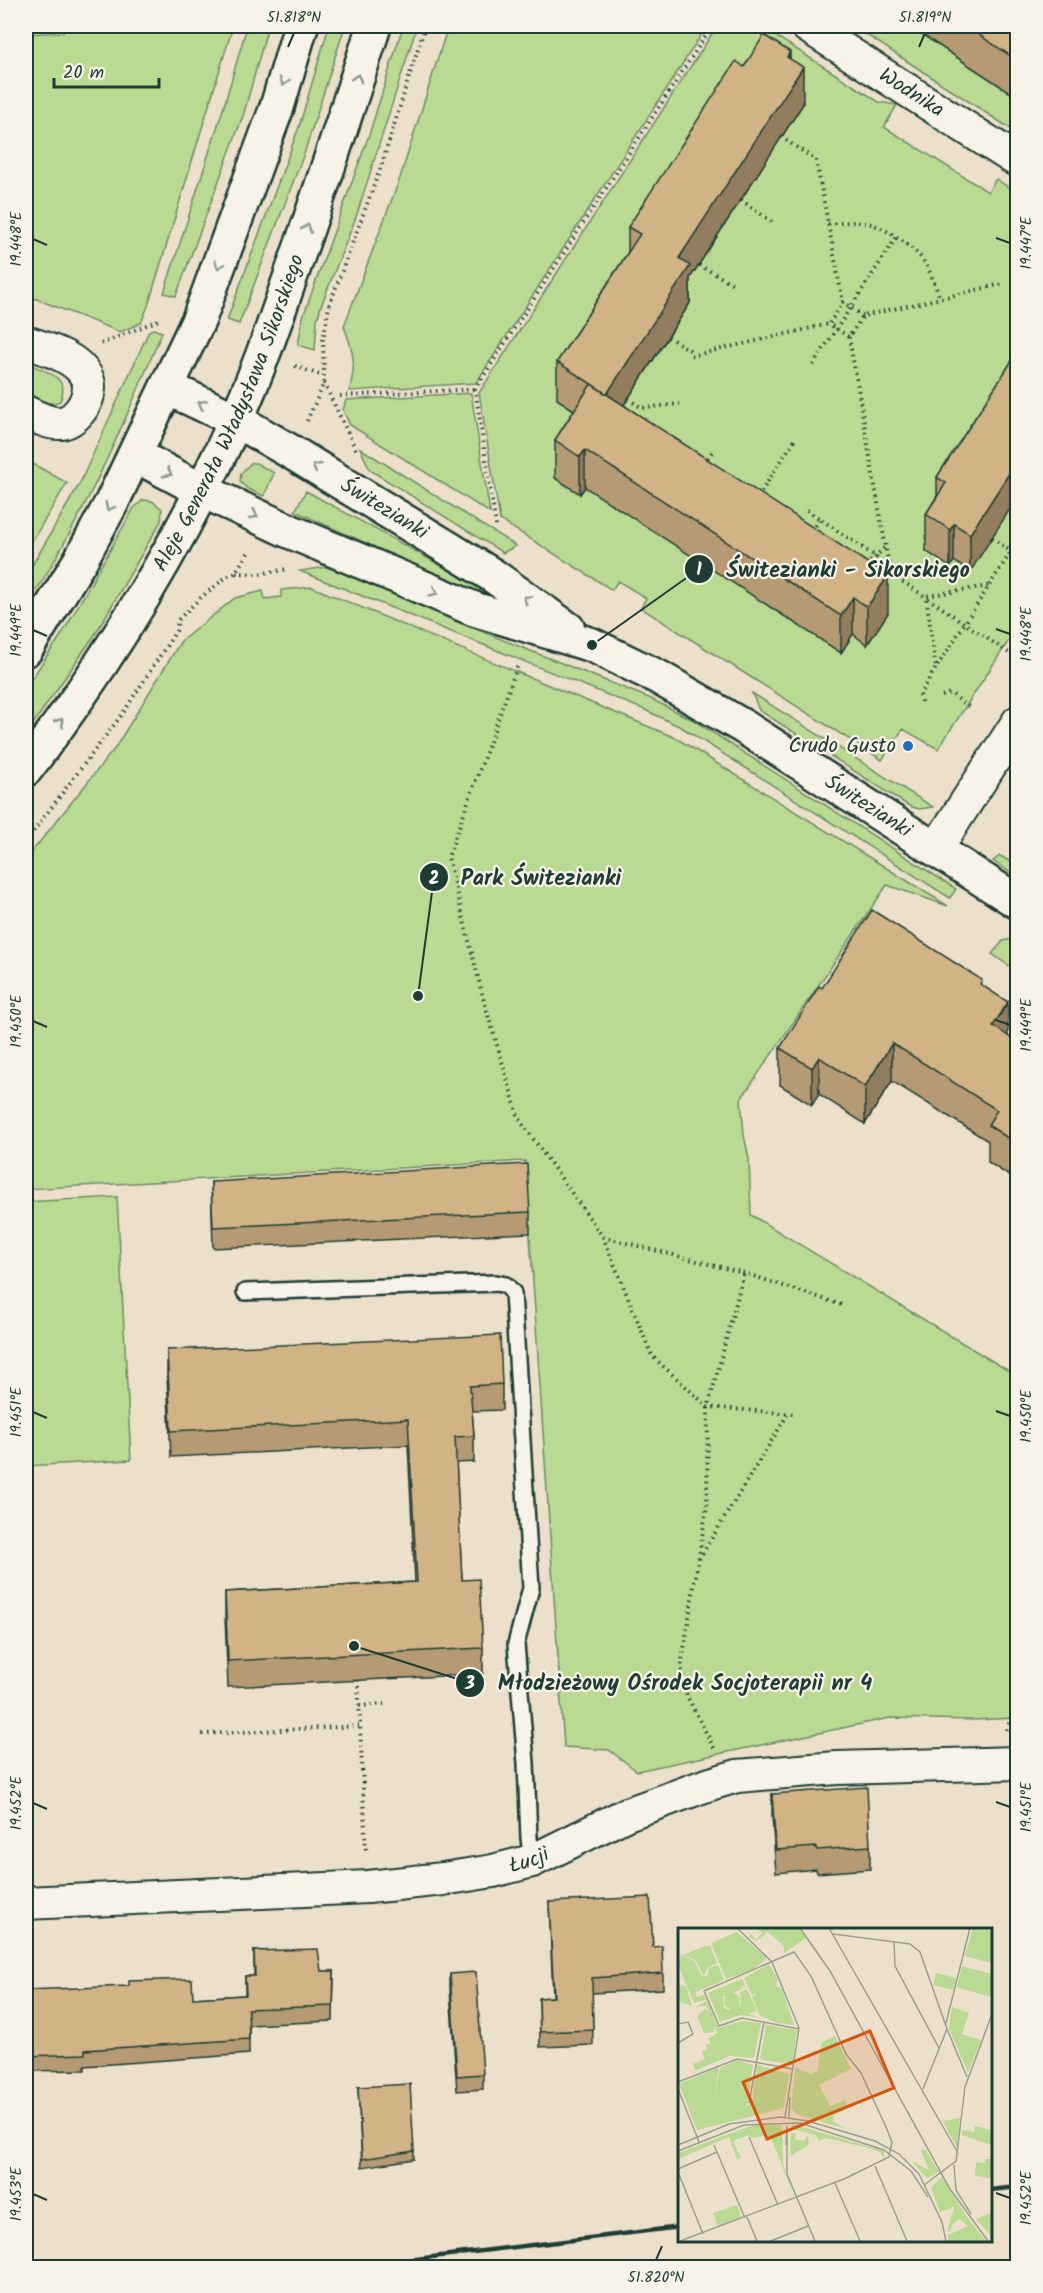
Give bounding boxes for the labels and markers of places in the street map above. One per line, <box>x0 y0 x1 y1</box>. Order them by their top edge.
callout: Świtezianki - Sikorskiego <box>684 549 982 589</box>
place label: Crudo Gusto <box>788 730 896 763</box>
marker: Crudo Gusto <box>901 739 915 753</box>
callout: Park Świtezianki <box>419 857 634 897</box>
callout: Młodzieżowy Ośrodek Socjoterapii nr 4 <box>455 1663 884 1703</box>

